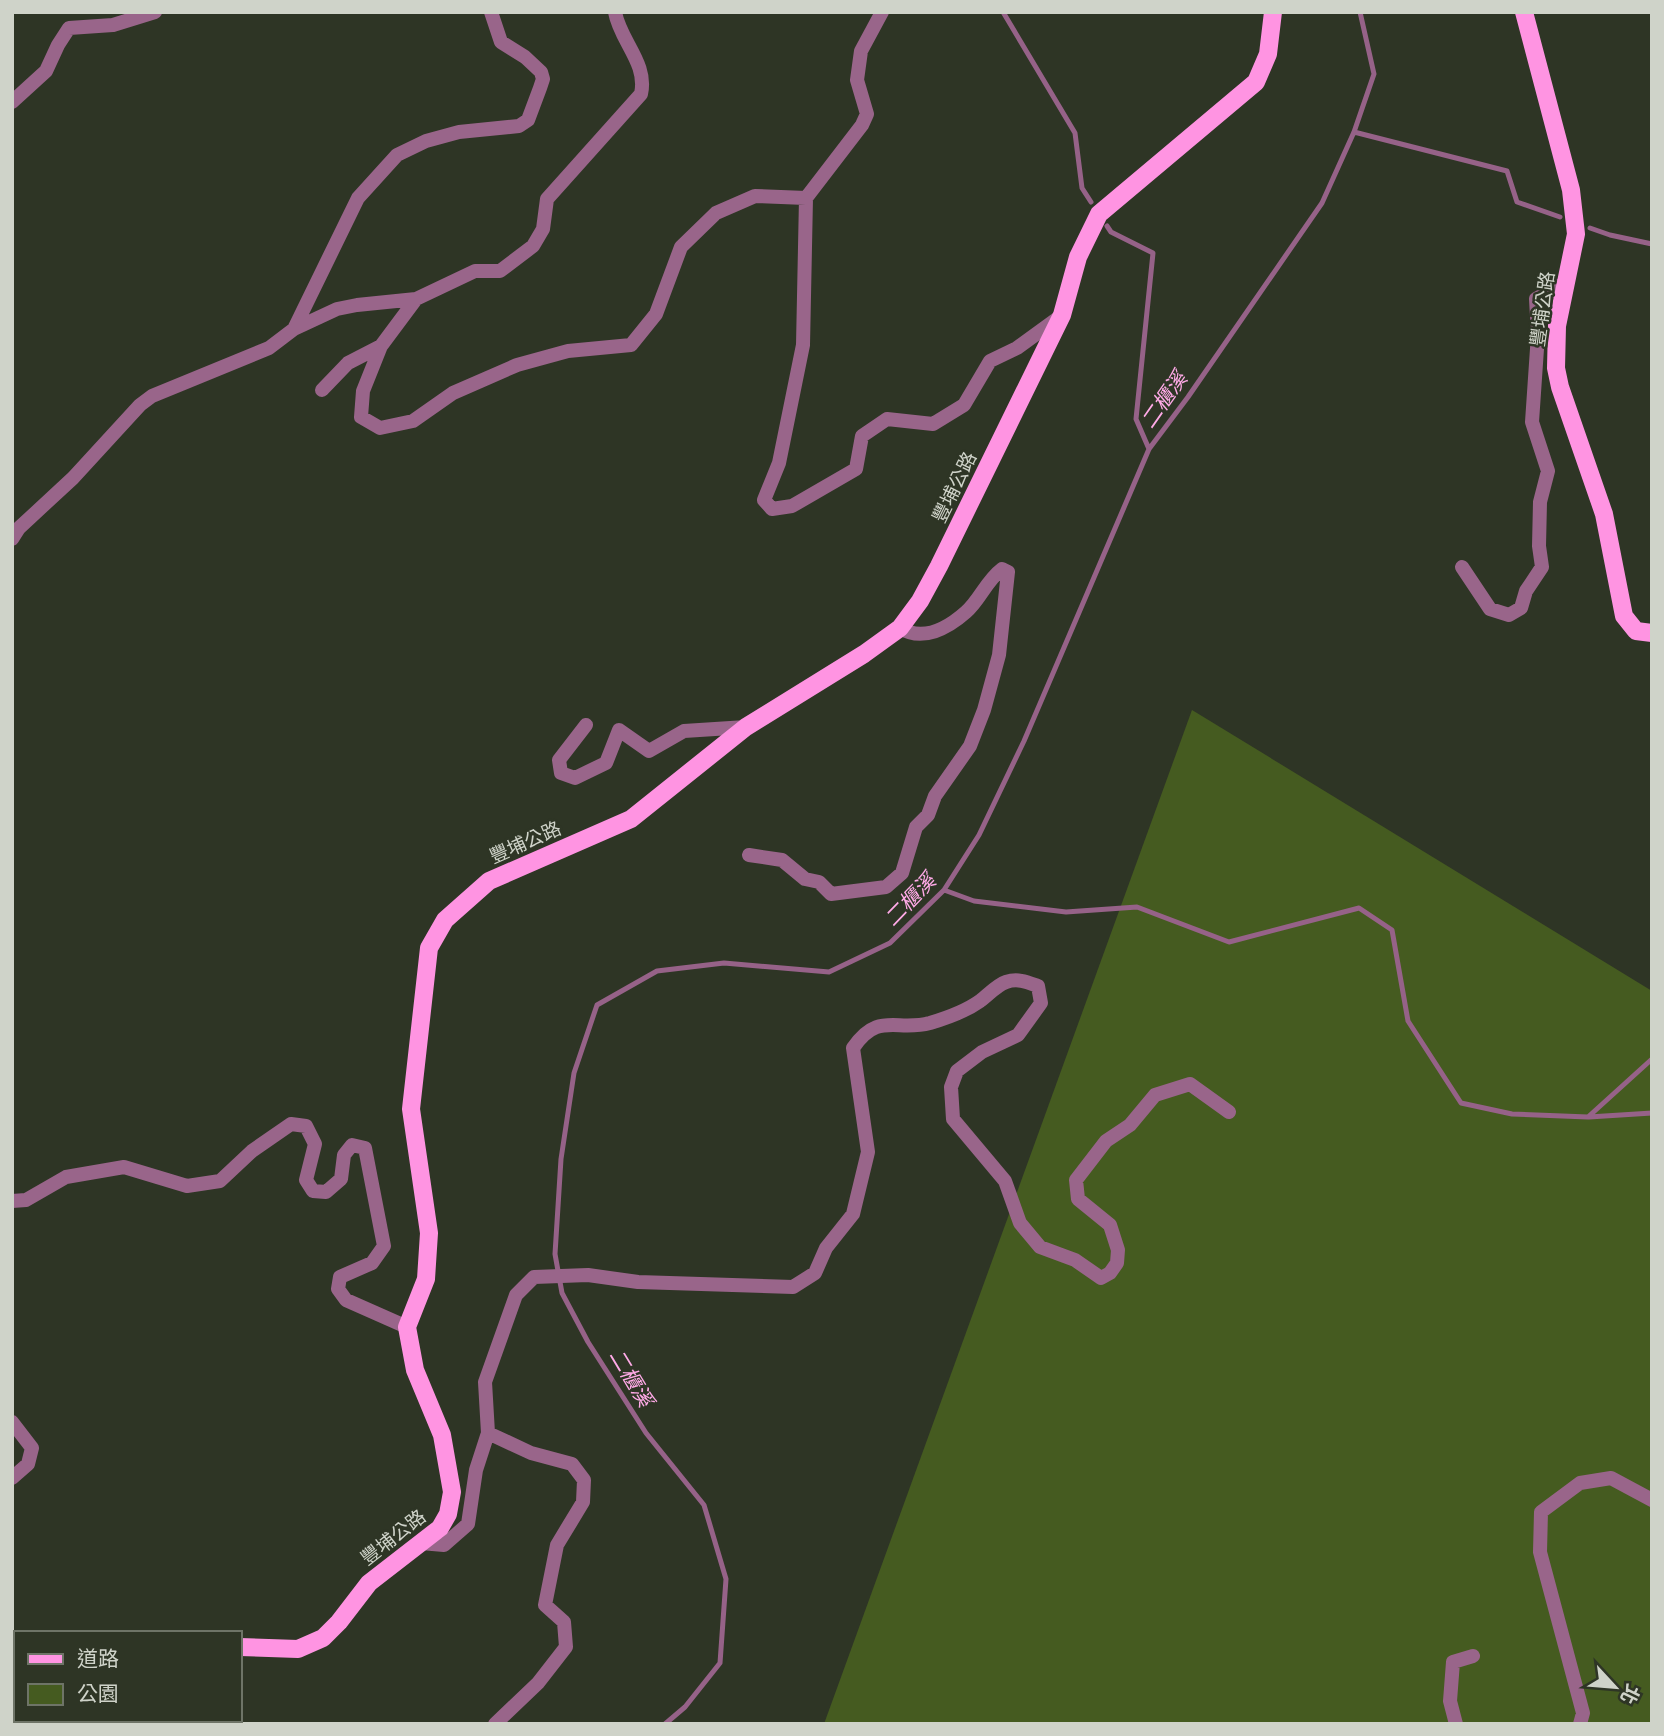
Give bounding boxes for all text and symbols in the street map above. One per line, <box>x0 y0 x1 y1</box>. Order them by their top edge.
street label: 豐埔公路 <box>1525 270 1559 348</box>
water label: 二櫃溪 <box>1134 364 1194 433</box>
street label: 豐埔公路 <box>927 448 981 526</box>
street label: 豐埔公路 <box>485 816 565 868</box>
water label: 二櫃溪 <box>878 865 943 932</box>
water label: 二櫃溪 <box>604 1344 661 1414</box>
street label: 豐埔公路 <box>356 1504 430 1570</box>
legend <box>14 1631 242 1722</box>
text: 道路 <box>77 1645 119 1672</box>
north arrow <box>1580 1652 1650 1722</box>
text: 公園 <box>77 1680 119 1707</box>
text: 北 <box>1615 1681 1645 1708</box>

